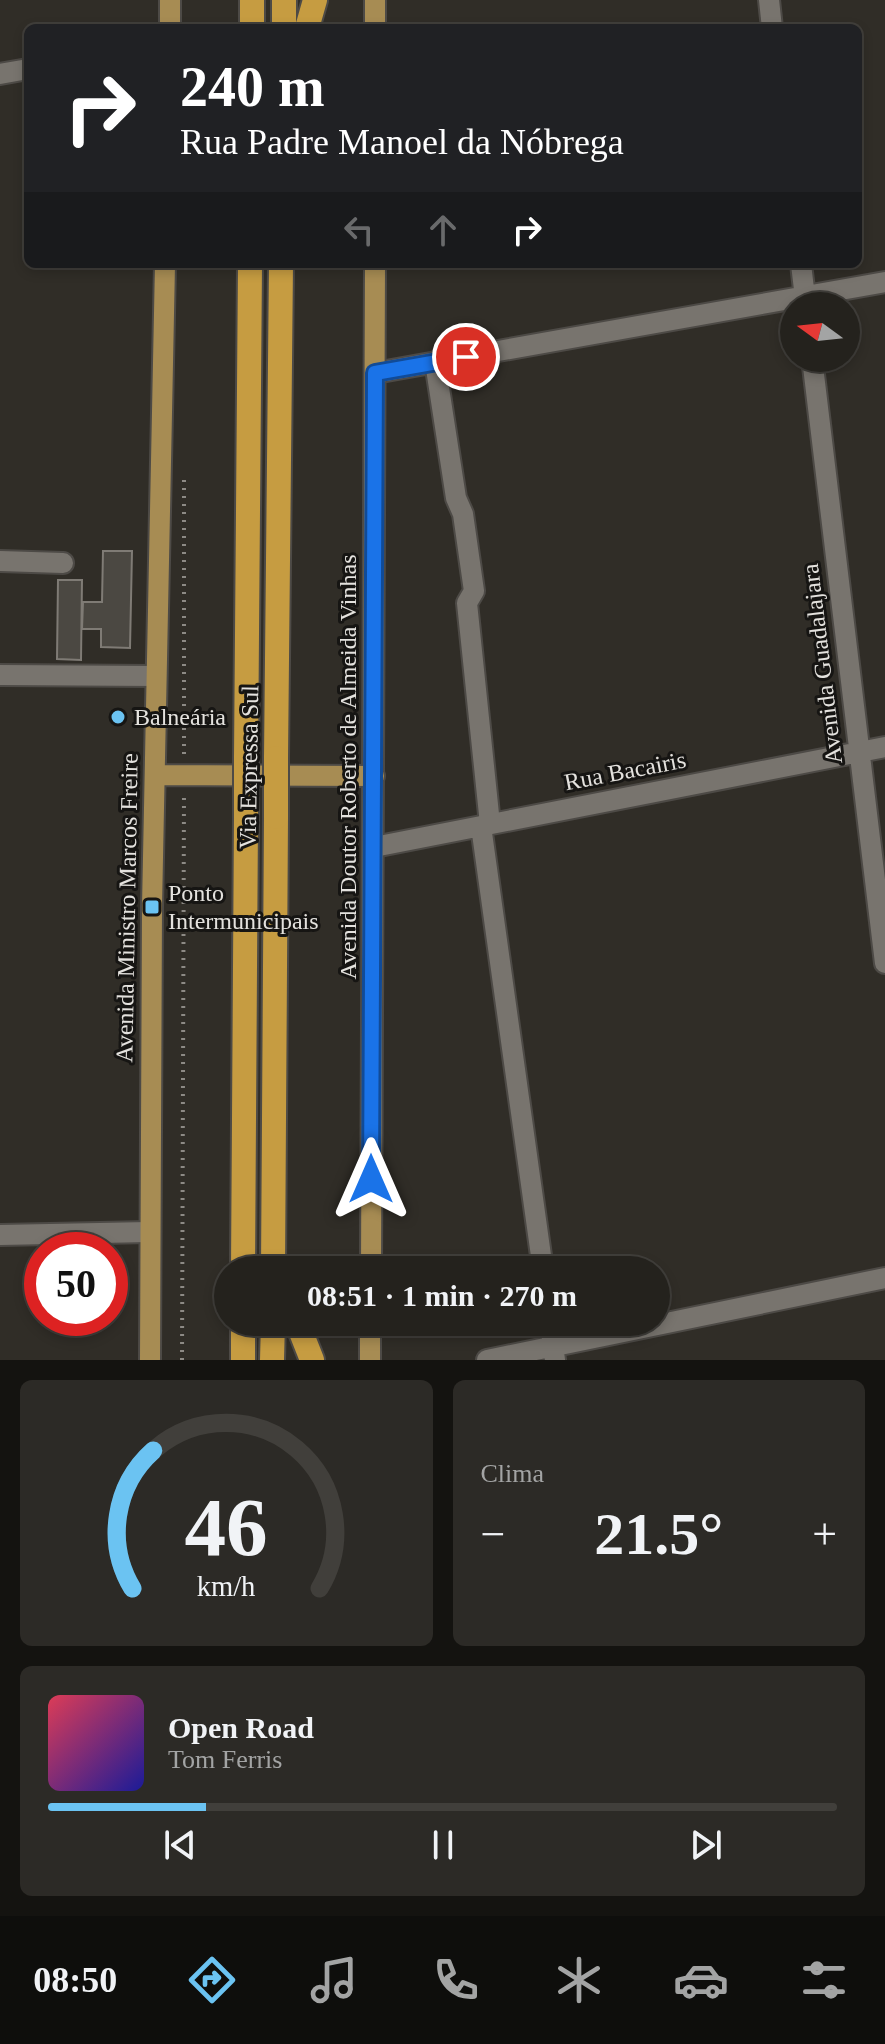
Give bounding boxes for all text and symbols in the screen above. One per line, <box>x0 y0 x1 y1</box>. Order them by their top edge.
icon: right <box>48 56 152 160</box>
text: 240 m <box>180 56 325 118</box>
text: Rua Padre Manoel da Nóbrega <box>180 122 624 162</box>
icon: left <box>337 208 381 252</box>
icon: ahead <box>421 208 465 252</box>
icon: right <box>505 208 549 252</box>
north arrow <box>780 292 860 372</box>
map controls <box>780 292 860 372</box>
pin <box>432 323 500 391</box>
icon: arrive <box>444 335 488 379</box>
street label: Avenida Doutor Roberto de Almeida Vinhas <box>335 555 361 979</box>
street label: Avenida Guadalajara <box>797 562 847 766</box>
street label: Via Expressa Sul <box>235 685 263 849</box>
place label: Balneária <box>134 704 226 730</box>
marker: Balneária <box>109 708 127 726</box>
street label: Rua Bacairis <box>562 746 688 796</box>
street label: Avenida Ministro Marcos Freire <box>111 753 143 1063</box>
place label: Ponto Intermunicipais <box>168 880 319 934</box>
marker: Ponto Intermunicipais <box>143 898 161 916</box>
position arrow <box>329 1137 413 1221</box>
speed limit sign: 50 <box>24 1232 128 1336</box>
text: 08:51 · 1 min · 270 m <box>307 1279 577 1312</box>
text: Clima <box>481 1459 544 1488</box>
text: 46 <box>185 1481 268 1573</box>
text: 21.5° <box>594 1501 723 1567</box>
text: − <box>481 1510 505 1559</box>
text: + <box>812 1510 837 1559</box>
text: km/h <box>197 1571 256 1602</box>
text: Open Road <box>168 1711 314 1744</box>
text: Tom Ferris <box>168 1745 282 1774</box>
icon: previous <box>158 1823 202 1867</box>
icon: pause <box>421 1823 465 1867</box>
icon: next <box>684 1823 728 1867</box>
icon: directions <box>184 1952 240 2008</box>
icon: music <box>306 1952 362 2008</box>
icon: phone <box>428 1952 484 2008</box>
icon: climate <box>551 1952 607 2008</box>
icon: car <box>673 1952 729 2008</box>
icon: filters <box>796 1952 852 2008</box>
text: 08:50 <box>33 1960 117 2000</box>

